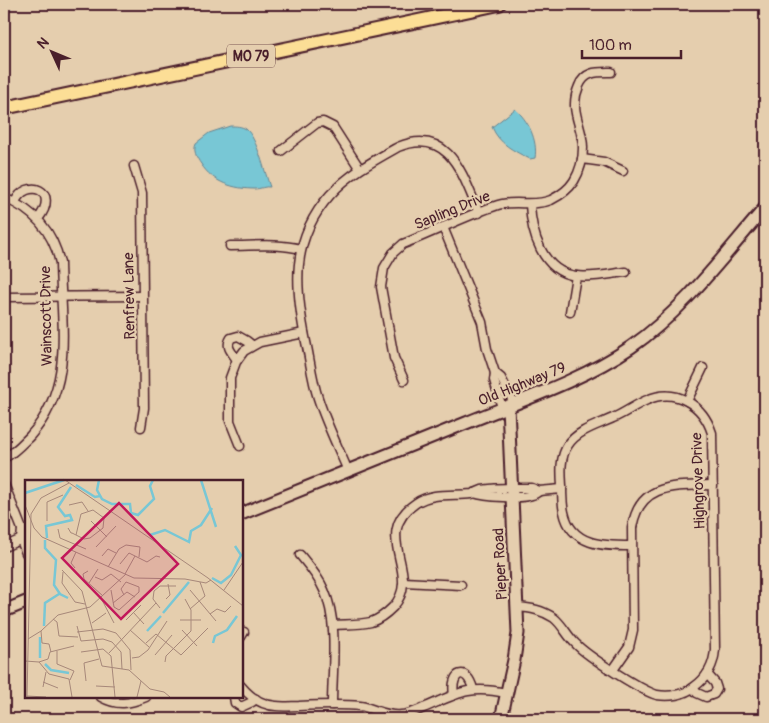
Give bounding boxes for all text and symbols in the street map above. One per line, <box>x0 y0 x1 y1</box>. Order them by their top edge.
north arrow <box>28 28 78 78</box>
scale bar <box>582 28 680 60</box>
text: N <box>34 34 52 53</box>
text: 100 m <box>589 36 632 55</box>
road number: MO 79 <box>227 44 275 68</box>
street label: Sapling Drive <box>411 186 493 234</box>
street label: Renfrew Lane <box>119 252 140 340</box>
street label: Wainscott Drive <box>36 265 57 366</box>
street label: Old Highway 79 <box>476 358 569 411</box>
street label: Highgrove Drive <box>687 432 710 530</box>
inset map <box>25 480 242 698</box>
street label: Pieper Road <box>489 527 512 601</box>

